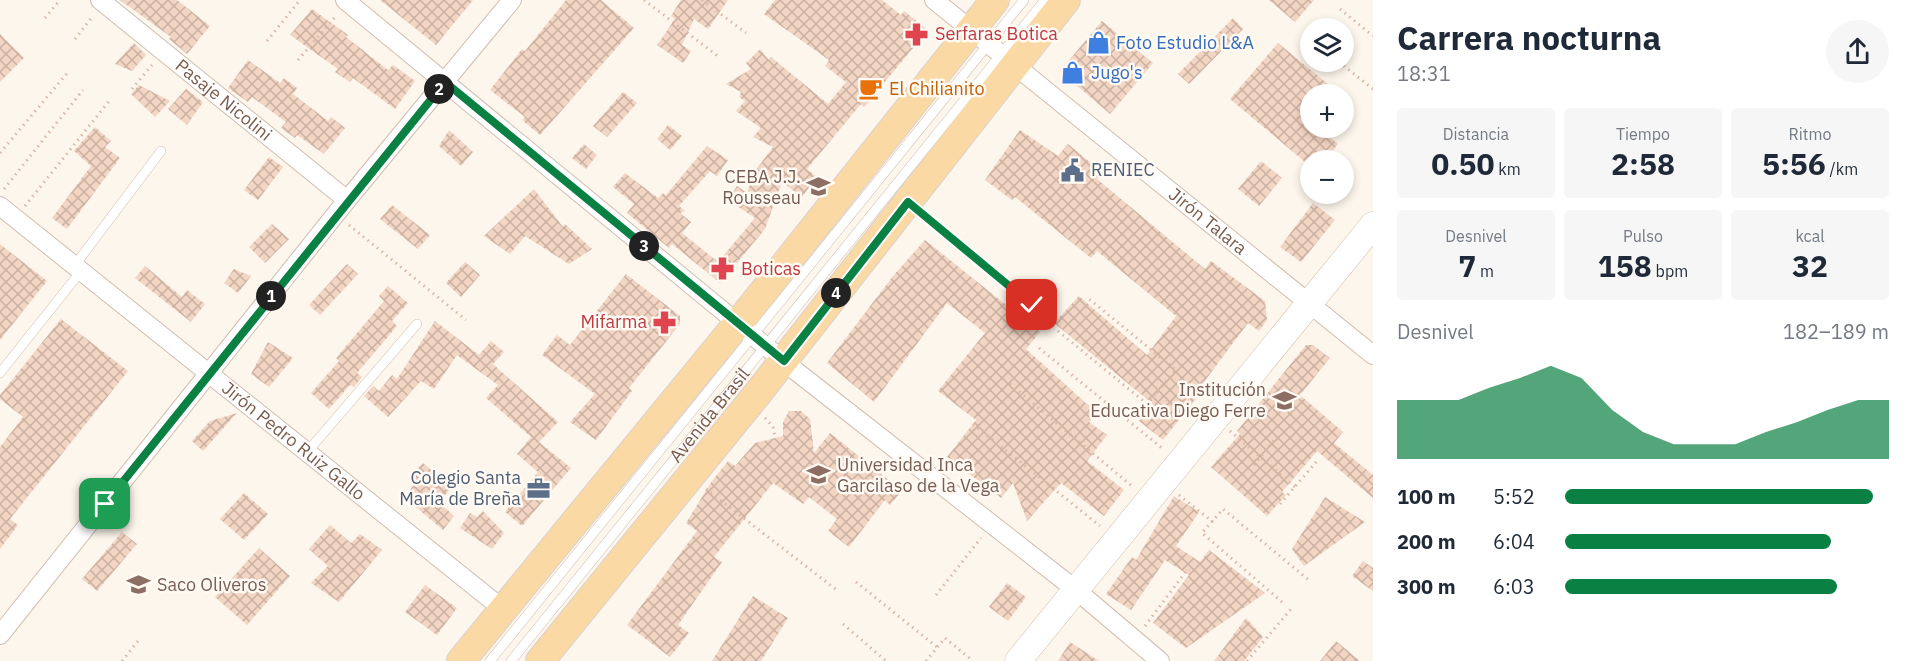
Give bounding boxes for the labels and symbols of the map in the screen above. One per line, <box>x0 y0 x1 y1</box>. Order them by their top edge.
pharmacy icon: Serfaras Botica <box>904 21 930 47</box>
place label: Serfaras Botica <box>935 22 1058 45</box>
shop icon: Foto Estudio L&A <box>1085 30 1111 56</box>
place label: Foto Estudio L&A <box>1116 31 1255 54</box>
street label: Pasaje Nicolini <box>171 54 277 146</box>
shop icon: Jugo's <box>1060 60 1086 86</box>
place label: Jugo's <box>1091 61 1143 84</box>
pin: 2 <box>424 74 454 104</box>
cafe icon: El Chilianito <box>858 76 884 102</box>
place label: El Chilianito <box>889 77 985 100</box>
public building icon: RENIEC <box>1060 157 1086 183</box>
place label: RENIEC <box>1091 158 1155 181</box>
place label: CEBA J.J. Rousseau <box>722 165 801 209</box>
school or university icon: CEBA J.J. Rousseau <box>806 174 832 200</box>
street label: Jirón Talara <box>1164 182 1252 260</box>
pin: 3 <box>629 231 659 261</box>
pharmacy icon: Boticas <box>710 256 736 282</box>
place label: Boticas <box>741 257 801 280</box>
pin: 4 <box>821 278 851 308</box>
pin <box>1006 279 1057 330</box>
pin: 1 <box>256 281 286 311</box>
pharmacy icon: Mifarma <box>652 309 678 335</box>
place label: Mifarma <box>581 310 647 333</box>
street label: Avenida Brasil <box>664 363 754 467</box>
street label: Jirón Pedro Ruiz Gallo <box>217 376 370 505</box>
place label: Institución Educativa Diego Ferre <box>1090 378 1266 422</box>
school or university icon: Institución Educativa Diego Ferre <box>1271 387 1297 413</box>
place label: Universidad Inca Garcilaso de la Vega <box>837 453 1000 497</box>
school or university icon: Universidad Inca Garcilaso de la Vega <box>806 462 832 488</box>
place label: Colegio Santa María de Breña <box>399 466 521 510</box>
office icon: Colegio Santa María de Breña <box>526 475 552 501</box>
pin <box>79 478 130 529</box>
school or university icon: Saco Oliveros <box>126 572 152 598</box>
place label: Saco Oliveros <box>157 573 266 596</box>

